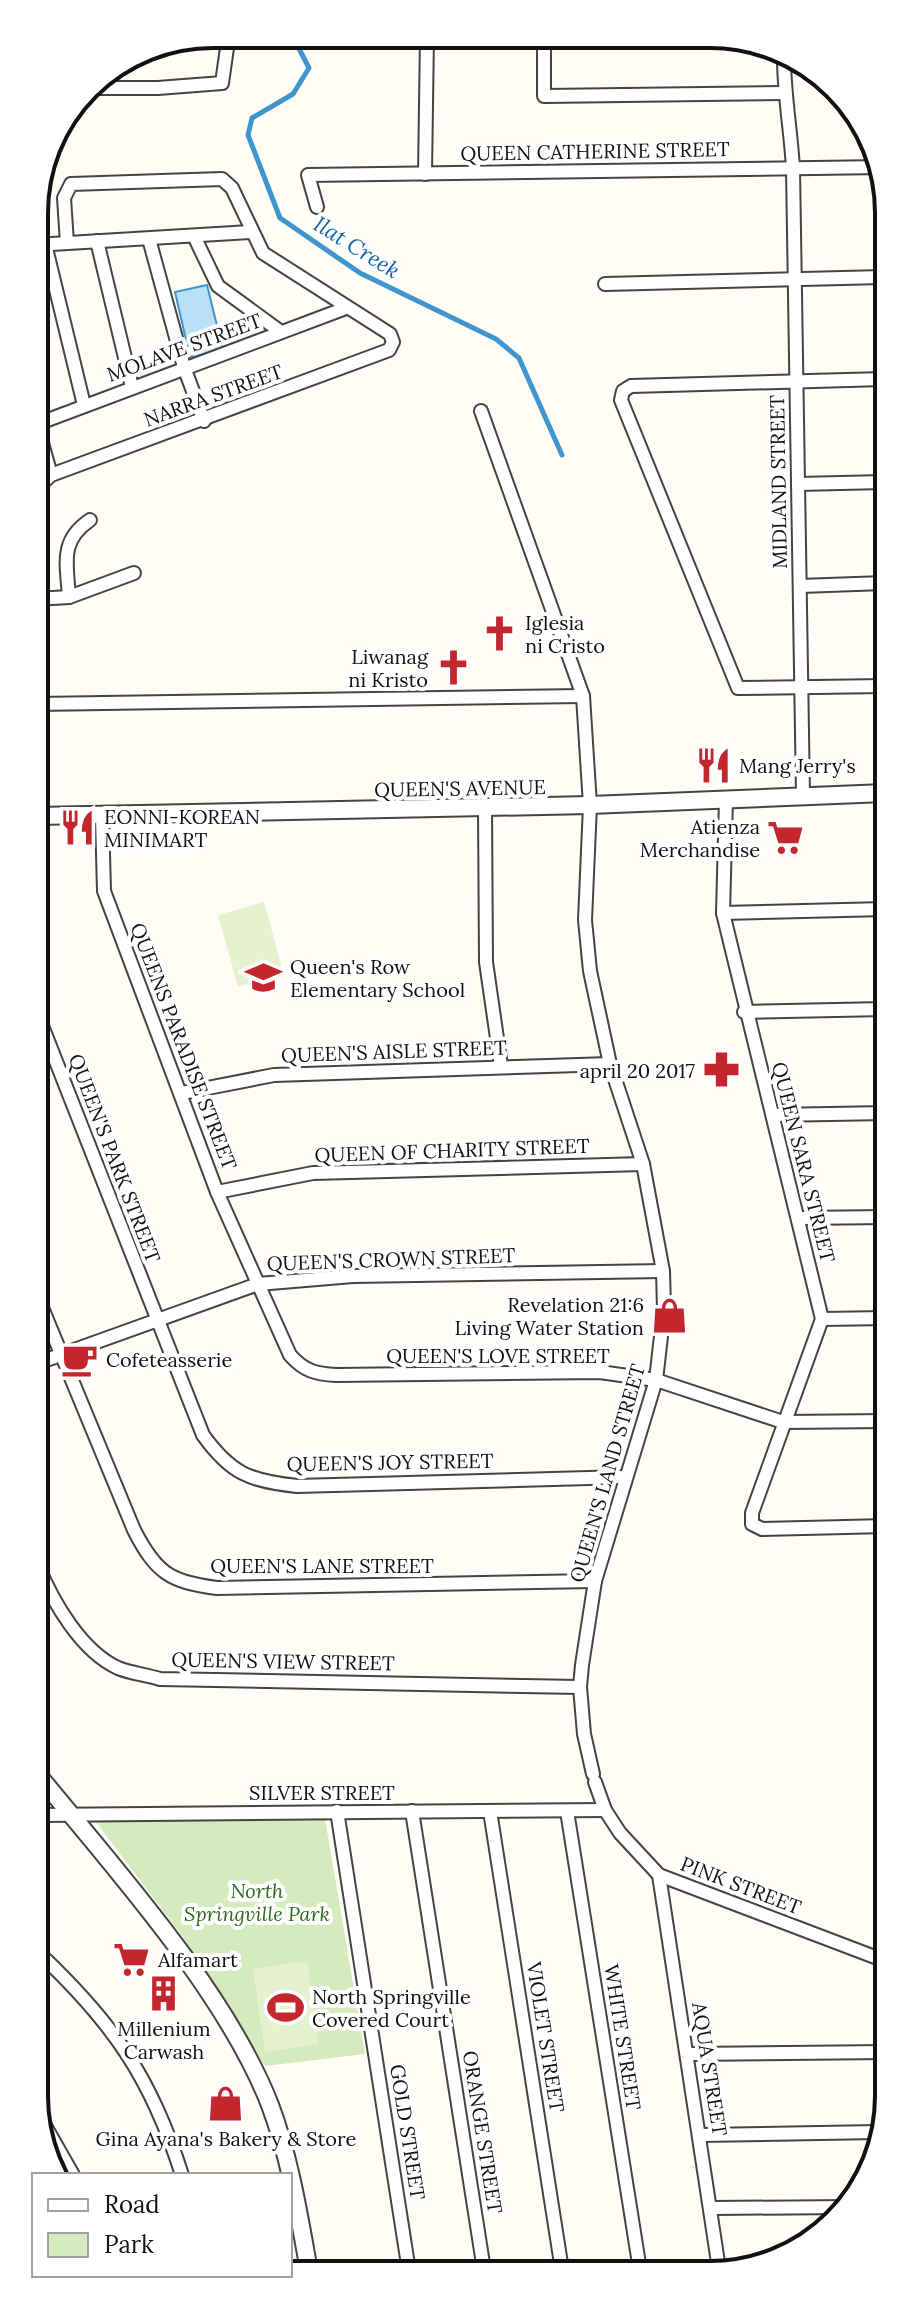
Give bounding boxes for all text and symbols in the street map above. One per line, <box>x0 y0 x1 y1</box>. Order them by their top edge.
street label: QUEEN CATHERINE STREET <box>460 136 730 166</box>
water label: Ilat Creek <box>309 210 405 284</box>
street label: MOLAVE STREET <box>103 307 265 387</box>
street label: NARRA STREET <box>140 358 286 432</box>
street label: MIDLAND STREET <box>764 395 792 569</box>
place label: Iglesia ni Cristo <box>525 610 605 658</box>
church icon: Iglesia ni Cristo <box>480 614 518 652</box>
place label: Liwanag ni Kristo <box>348 644 429 692</box>
church icon: Liwanag ni Kristo <box>435 649 473 687</box>
restaurant icon: Mang Jerry's <box>694 746 732 784</box>
place label: Mang Jerry's <box>739 753 856 778</box>
street label: QUEEN'S AVENUE <box>374 774 546 802</box>
place label: EONNI-KOREAN MINIMART <box>104 804 260 852</box>
restaurant icon: EONNI-KOREAN MINIMART <box>59 808 97 846</box>
place label: Atienza Merchandise <box>640 814 760 862</box>
supermarket icon: Atienza Merchandise <box>767 819 805 857</box>
street label: QUEENS PARADISE STREET <box>125 919 243 1173</box>
place label: Queen's Row Elementary School <box>290 954 465 1002</box>
school or university icon: Queen's Row Elementary School <box>245 959 283 997</box>
street label: QUEEN'S AISLE STREET <box>281 1035 508 1067</box>
street label: QUEEN'S PARK STREET <box>64 1050 166 1266</box>
pharmacy icon: april 20 2017 <box>702 1051 740 1089</box>
place label: april 20 2017 <box>580 1058 695 1083</box>
street label: QUEEN SARA STREET <box>767 1059 841 1265</box>
street label: QUEEN OF CHARITY STREET <box>314 1133 590 1167</box>
street label: QUEEN'S CROWN STREET <box>266 1242 516 1276</box>
place label: Revelation 21:6 Living Water Station <box>454 1292 644 1340</box>
shop icon: Revelation 21:6 Living Water Station <box>651 1296 689 1334</box>
cafe icon: Cofeteasserie <box>61 1340 99 1378</box>
street label: QUEEN'S LOVE STREET <box>386 1343 610 1368</box>
place label: Cofeteasserie <box>106 1347 232 1372</box>
street label: QUEEN'S LAND STREET <box>564 1361 650 1585</box>
street label: QUEEN'S JOY STREET <box>286 1448 494 1476</box>
street label: QUEEN'S LANE STREET <box>210 1553 434 1578</box>
street label: QUEEN'S VIEW STREET <box>171 1647 395 1675</box>
street label: SILVER STREET <box>249 1780 395 1805</box>
street label: PINK STREET <box>677 1851 805 1920</box>
park label: North Springville Park <box>184 1878 330 1926</box>
supermarket icon: Alfamart <box>113 1940 151 1978</box>
place label: Alfamart <box>157 1947 238 1972</box>
street label: VIOLET STREET <box>522 1959 570 2114</box>
street label: WHITE STREET <box>599 1962 647 2112</box>
building icon: Millenium Carwash <box>145 1974 183 2012</box>
place label: North Springville Covered Court <box>312 1984 471 2032</box>
sports icon: North Springville Covered Court <box>267 1988 305 2026</box>
street label: AQUA STREET <box>687 1999 733 2138</box>
place label: Millenium Carwash <box>117 2016 211 2064</box>
street label: ORANGE STREET <box>458 2049 508 2215</box>
street label: GOLD STREET <box>385 2062 431 2202</box>
shop icon: Gina Ayana's Bakery & Store <box>207 2084 245 2122</box>
place label: Gina Ayana's Bakery & Store <box>96 2126 357 2151</box>
legend <box>32 2173 292 2277</box>
text: Road <box>104 2189 160 2220</box>
text: Park <box>104 2229 154 2260</box>

